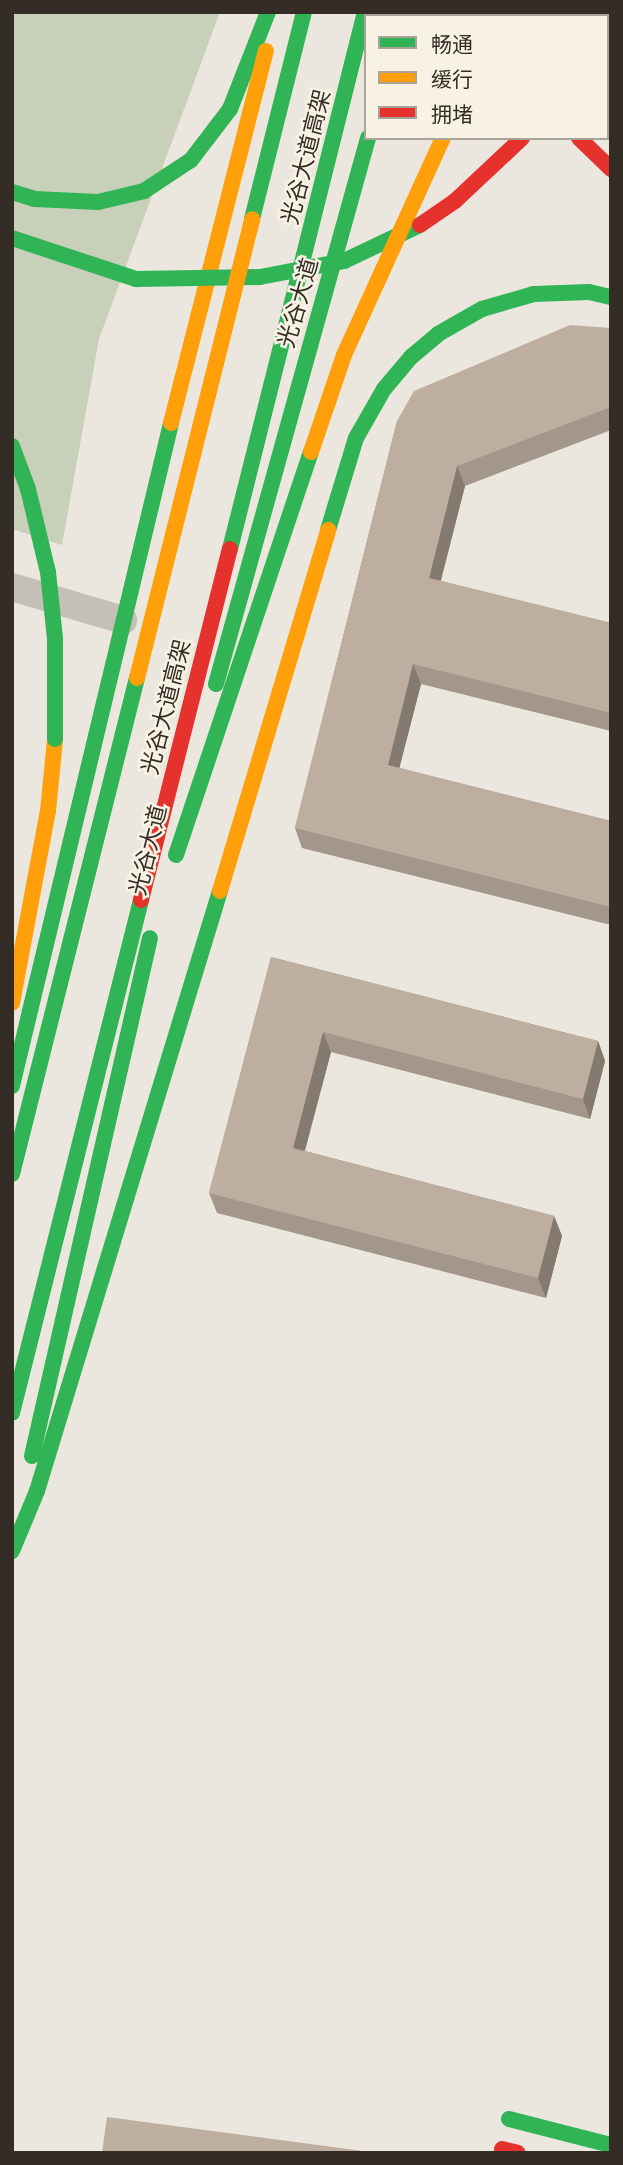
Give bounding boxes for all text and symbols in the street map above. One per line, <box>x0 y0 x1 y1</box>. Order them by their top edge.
legend <box>364 14 609 140</box>
text: 畅通 <box>431 31 473 58</box>
text: 缓行 <box>431 66 473 93</box>
street label: 光谷大道高架 <box>276 87 336 227</box>
text: 拥堵 <box>431 101 473 128</box>
street label: 光谷大道 <box>272 255 324 351</box>
street label: 光谷大道高架 <box>136 637 196 777</box>
street label: 光谷大道 <box>123 802 173 898</box>

